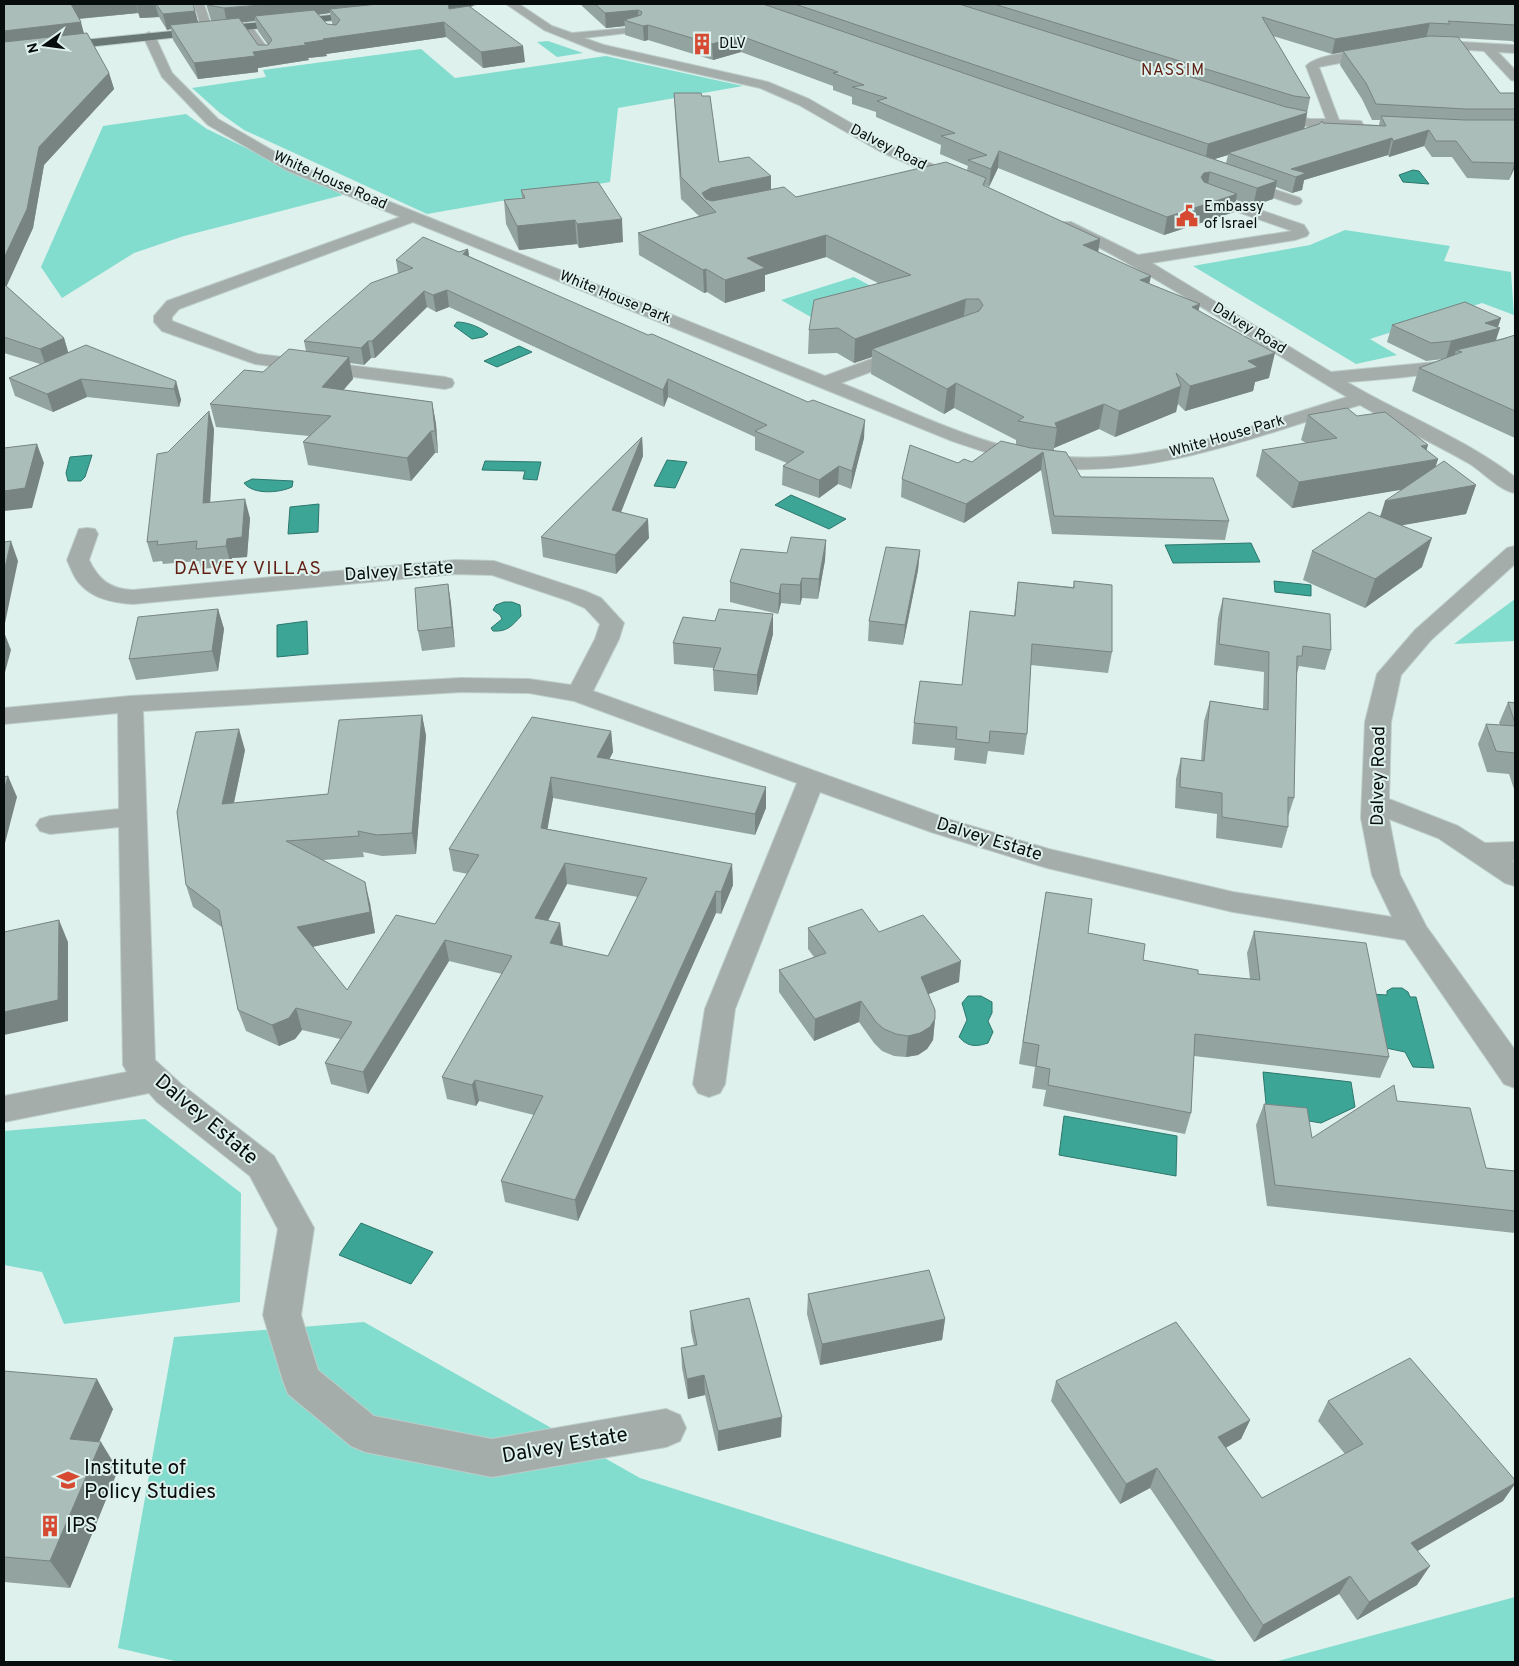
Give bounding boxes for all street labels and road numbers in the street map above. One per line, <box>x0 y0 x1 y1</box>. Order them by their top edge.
street label: Dalvey Road <box>847 121 929 175</box>
street label: White House Road <box>270 147 390 215</box>
street label: White House Park <box>556 267 674 329</box>
street label: Dalvey Road <box>1209 299 1289 359</box>
street label: White House Park <box>1167 411 1287 463</box>
street label: Dalvey Estate <box>344 557 454 587</box>
street label: Dalvey Road <box>1367 726 1391 826</box>
street label: Dalvey Estate <box>933 813 1045 867</box>
street label: Dalvey Estate <box>149 1069 263 1171</box>
street label: Dalvey Estate <box>500 1422 630 1470</box>

